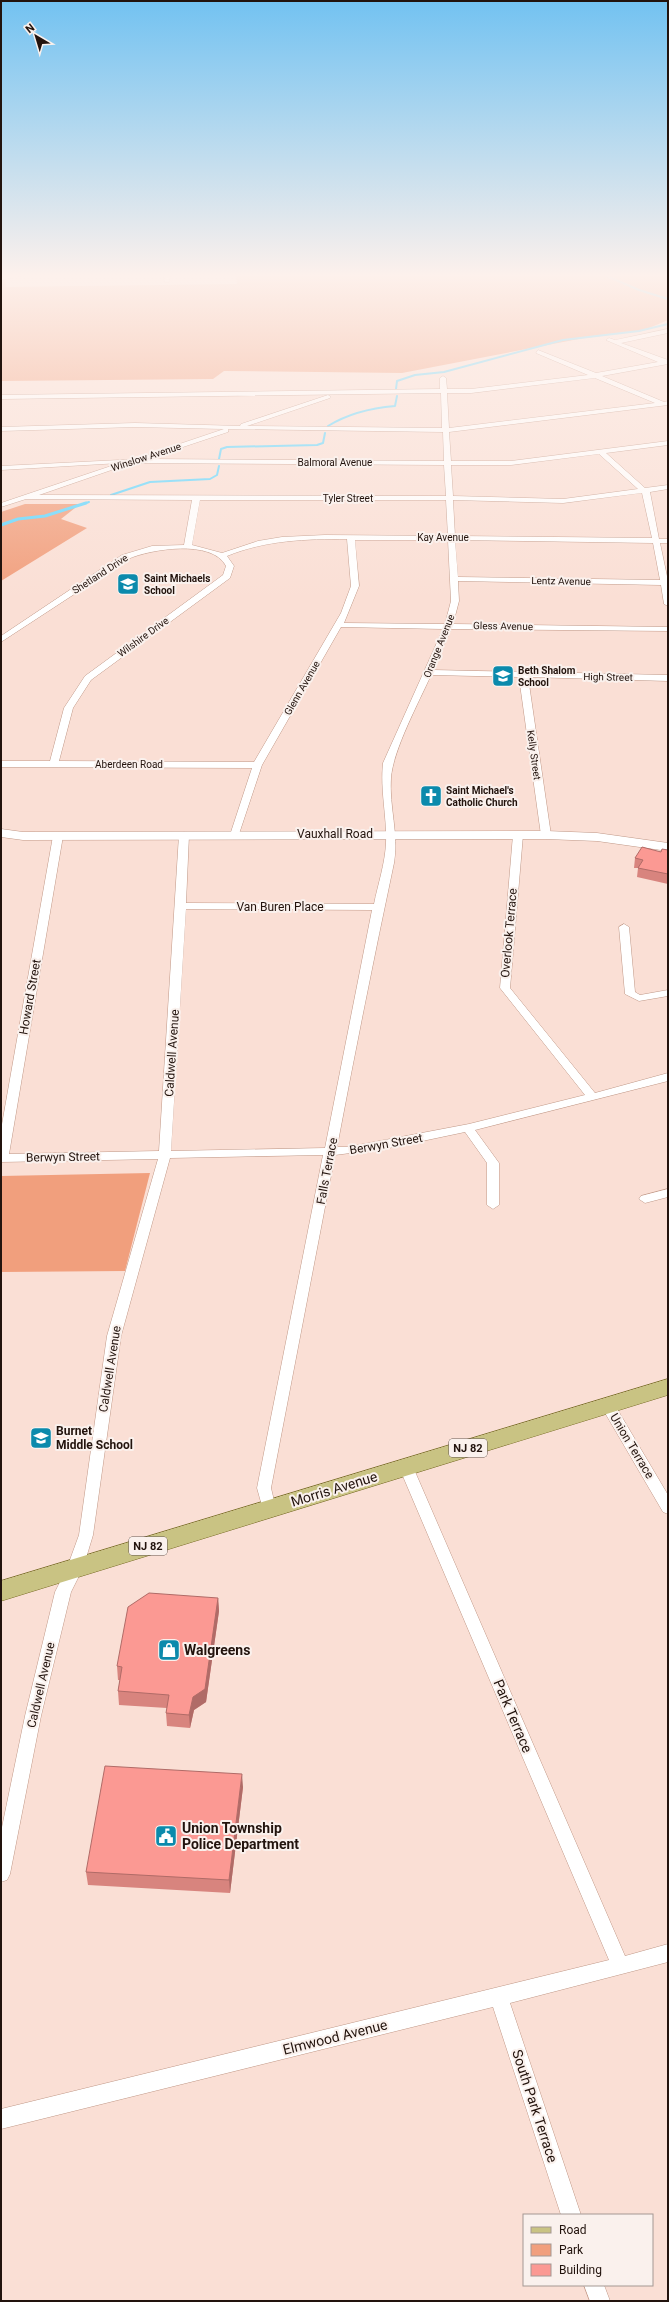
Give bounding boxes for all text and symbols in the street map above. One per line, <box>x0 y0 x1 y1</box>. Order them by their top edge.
north arrow <box>16 16 56 56</box>
text: N <box>23 21 37 36</box>
street label: Winslow Avenue <box>110 441 182 473</box>
street label: Balmoral Avenue <box>298 457 372 468</box>
street label: Tyler Street <box>323 493 373 504</box>
street label: Kay Avenue <box>417 532 469 543</box>
street label: Shetland Drive <box>70 552 130 596</box>
school or university icon: Saint Michaels School <box>115 571 141 597</box>
place label: Saint Michaels School <box>144 573 210 596</box>
street label: Lentz Avenue <box>531 575 591 587</box>
street label: Orange Avenue <box>421 613 457 679</box>
street label: Wilshire Drive <box>115 615 171 659</box>
street label: Gless Avenue <box>473 620 533 632</box>
street label: Glenn Avenue <box>282 659 322 717</box>
school or university icon: Beth Shalom School <box>490 663 516 689</box>
place label: Beth Shalom School <box>518 665 576 688</box>
street label: High Street <box>583 671 633 683</box>
street label: Kelly Street <box>525 730 543 780</box>
street label: Aberdeen Road <box>95 759 163 770</box>
church icon: Saint Michael's Catholic Church <box>418 783 444 809</box>
place label: Saint Michael's Catholic Church <box>446 785 518 808</box>
street label: Vauxhall Road <box>297 827 373 841</box>
street label: Overlook Terrace <box>498 888 520 978</box>
street label: Van Buren Place <box>236 900 324 914</box>
street label: Howard Street <box>16 958 44 1036</box>
street label: Caldwell Avenue <box>162 1009 182 1097</box>
street label: Berwyn Street <box>348 1131 424 1157</box>
street label: Falls Terrace <box>314 1136 340 1206</box>
street label: Berwyn Street <box>26 1149 100 1165</box>
street label: Caldwell Avenue <box>96 1325 124 1413</box>
street label: Union Terrace <box>607 1411 657 1481</box>
place label: Burnet Middle School <box>56 1424 133 1452</box>
school or university icon: Burnet Middle School <box>28 1425 54 1451</box>
road number: NJ 82 <box>449 1439 487 1457</box>
street label: Morris Avenue <box>289 1468 379 1510</box>
road number: NJ 82 <box>129 1537 167 1555</box>
shop icon: Walgreens <box>156 1637 182 1663</box>
street label: Caldwell Avenue <box>24 1641 58 1729</box>
place label: Walgreens <box>184 1642 250 1658</box>
street label: Park Terrace <box>490 1677 536 1755</box>
place label: Union Township Police Department <box>182 1820 299 1852</box>
public building icon: Union Township Police Department <box>153 1823 179 1849</box>
street label: Elmwood Avenue <box>281 2016 389 2058</box>
street label: South Park Terrace <box>509 2047 561 2165</box>
legend <box>523 2214 653 2286</box>
text: Road <box>559 2223 587 2237</box>
text: Park <box>559 2243 584 2257</box>
text: Building <box>559 2263 602 2277</box>

